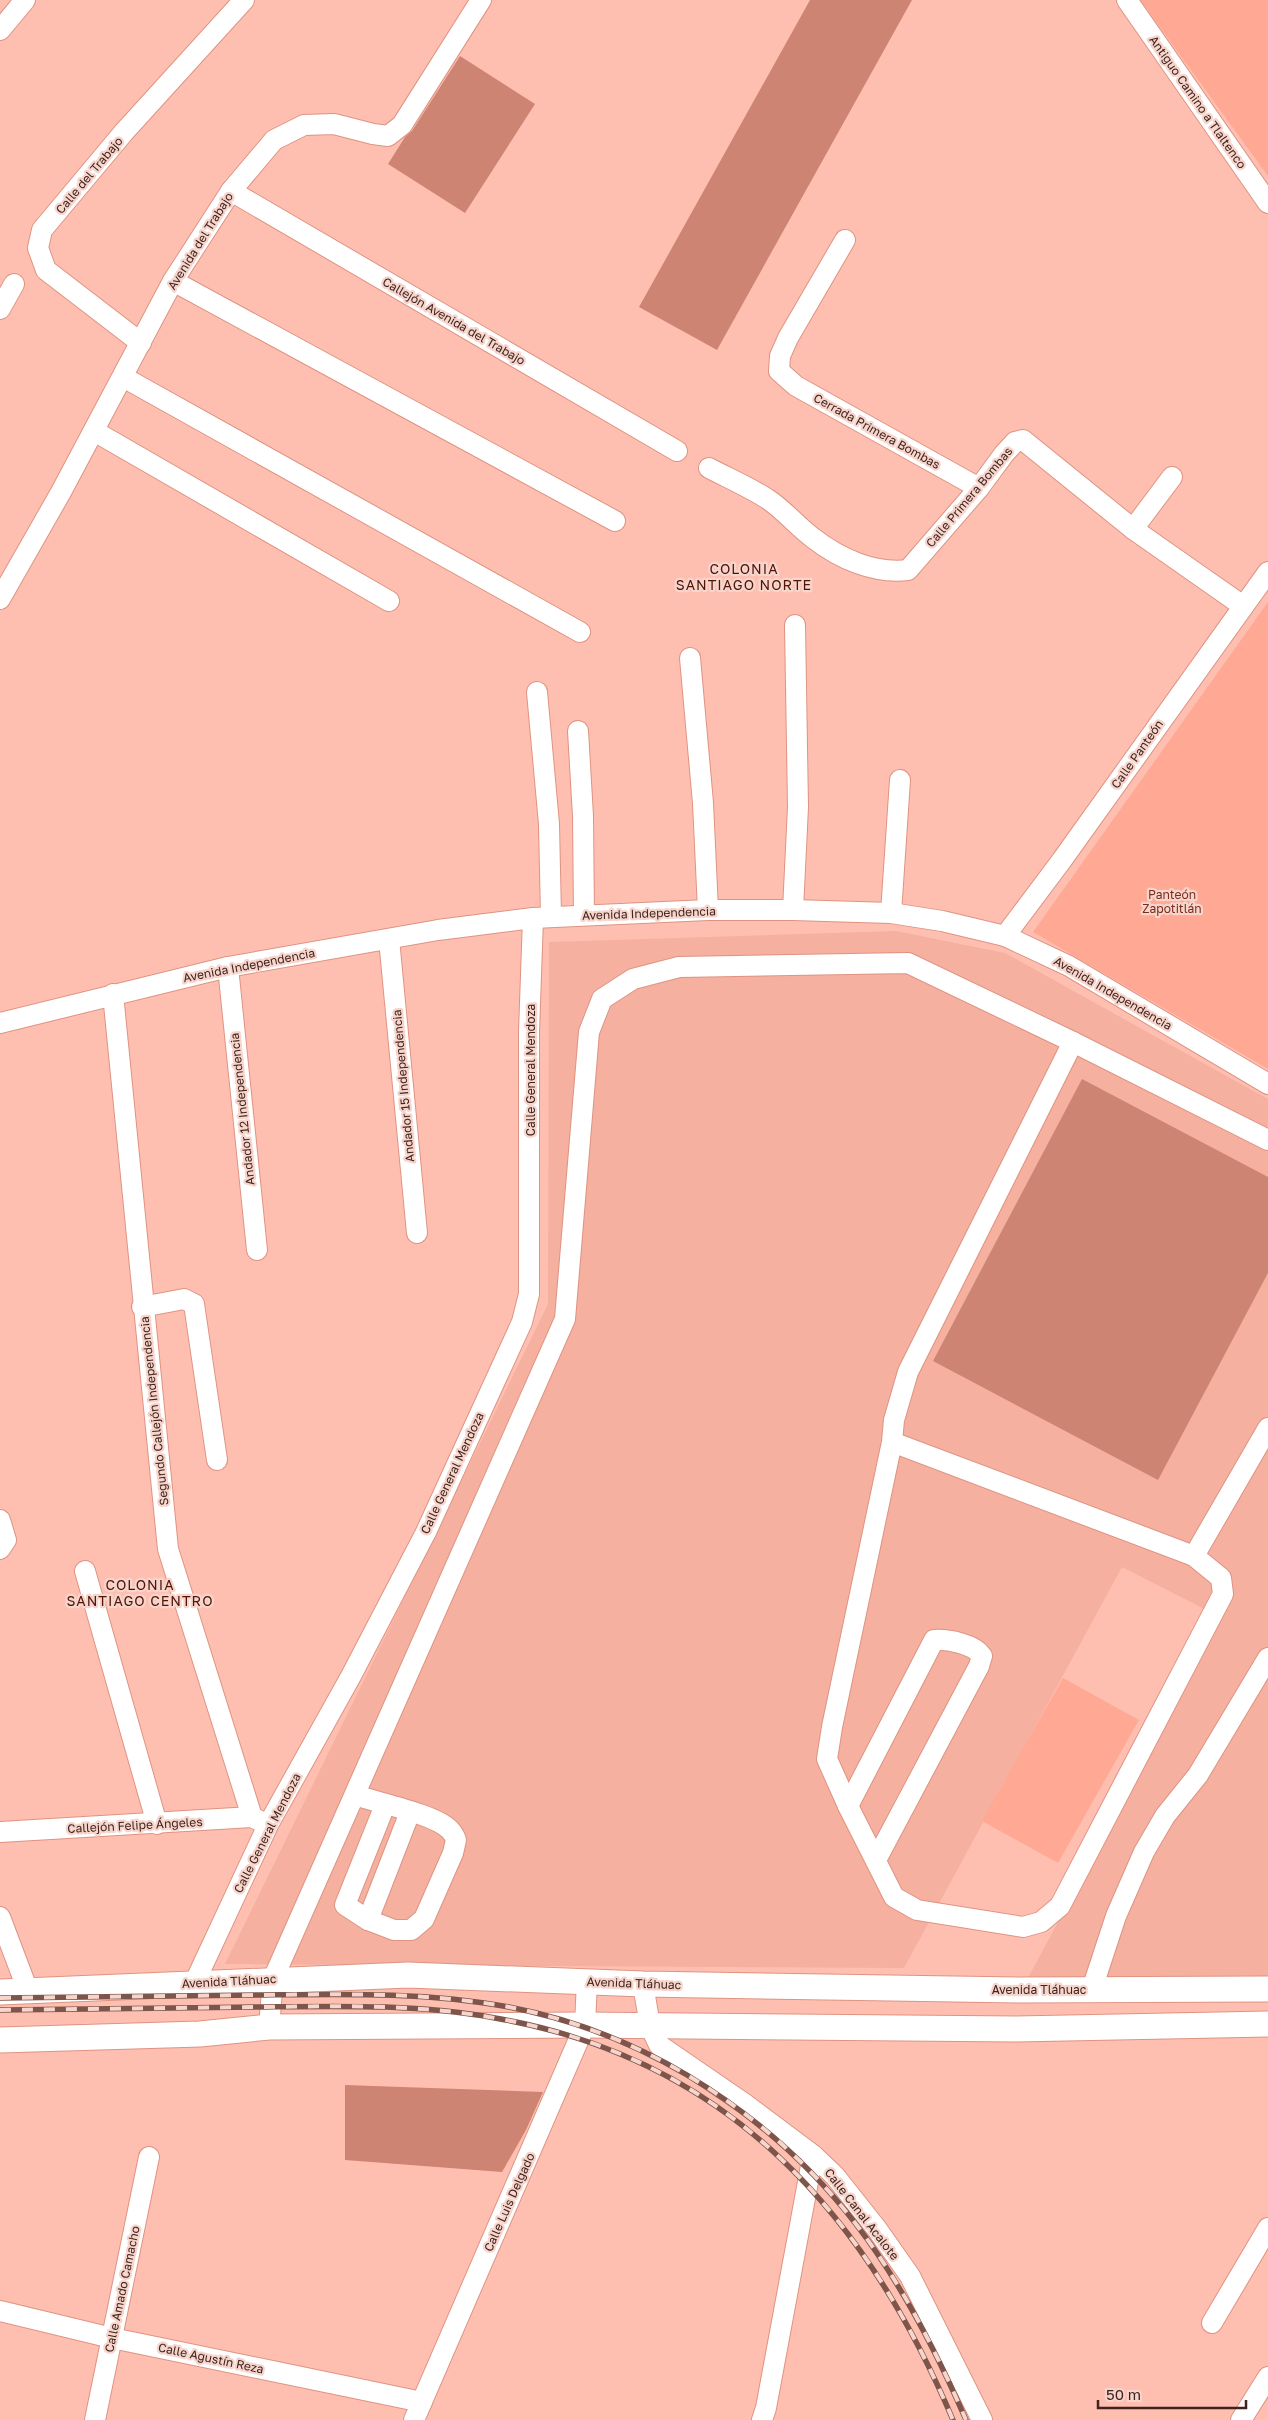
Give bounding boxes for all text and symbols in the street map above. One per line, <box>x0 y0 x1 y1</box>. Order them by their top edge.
street label: Antiguo Camino a Tlaltenco <box>1146 33 1250 171</box>
street label: Calle del Trabajo <box>52 133 126 217</box>
street label: Avenida del Trabajo <box>164 190 236 292</box>
street label: Callejón Avenida del Trabajo <box>380 274 528 368</box>
street label: Cerrada Primera Bombas <box>811 390 943 472</box>
street label: Calle Primera Bombas <box>923 444 1015 550</box>
district label: COLONIA SANTIAGO NORTE <box>676 560 812 593</box>
street label: Calle Panteón <box>1108 717 1166 791</box>
park label: Panteón Zapotitlán <box>1142 887 1202 916</box>
street label: Avenida Independencia <box>582 903 716 923</box>
street label: Avenida Independencia <box>182 945 316 985</box>
street label: Avenida Independencia <box>1051 953 1175 1033</box>
street label: Calle General Mendoza <box>523 1004 538 1136</box>
street label: Andador 15 Independencia <box>389 1009 417 1163</box>
street label: Andador 12 Independencia <box>227 1032 257 1186</box>
street label: Segundo Callejón Independencia <box>137 1316 171 1506</box>
street label: Calle General Mendoza <box>417 1410 487 1536</box>
district label: COLONIA SANTIAGO CENTRO <box>66 1576 214 1609</box>
street label: Calle General Mendoza <box>230 1771 304 1895</box>
street label: Callejón Felipe Ángeles <box>67 1814 203 1836</box>
street label: Avenida Tláhuac <box>181 1971 277 1991</box>
street label: Avenida Tláhuac <box>586 1974 682 1992</box>
street label: Avenida Tláhuac <box>992 1982 1087 1997</box>
street label: Calle Luis Delgado <box>480 2150 538 2254</box>
street label: Calle Canal Acalote <box>822 2165 903 2263</box>
street label: Calle Amado Camacho <box>101 2224 143 2354</box>
street label: Calle Agustín Reza <box>157 2339 265 2377</box>
scale bar <box>1098 2378 1246 2410</box>
text: 50 m <box>1106 2385 1141 2403</box>

